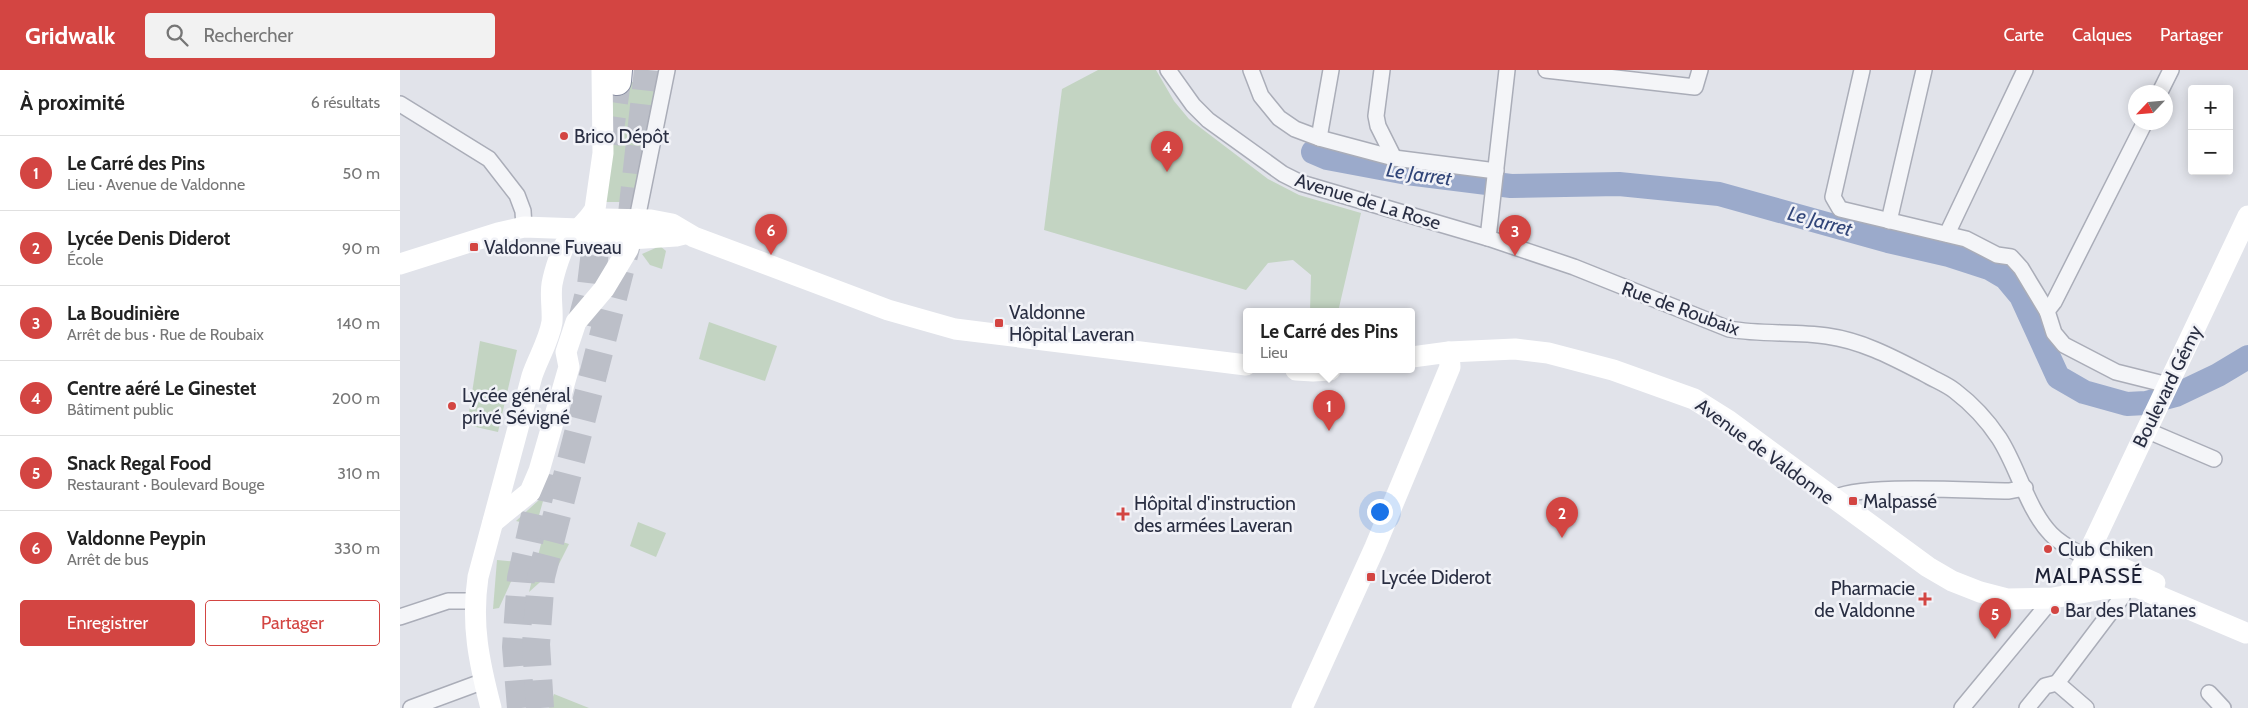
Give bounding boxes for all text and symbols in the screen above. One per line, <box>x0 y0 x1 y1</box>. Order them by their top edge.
search box <box>145 13 495 58</box>
text: Gridwalk <box>25 21 115 50</box>
icon: search <box>163 21 191 49</box>
text: Rechercher <box>203 24 293 47</box>
text: Carte <box>2003 24 2044 46</box>
text: Calques <box>2072 24 2132 46</box>
text: Partager <box>2160 24 2223 46</box>
north arrow <box>2128 85 2173 130</box>
map controls <box>2188 85 2233 175</box>
button: + <box>2188 85 2233 130</box>
text: À proximité <box>20 90 125 115</box>
text: 6 résultats <box>311 93 380 112</box>
place label: Brico Dépôt <box>574 125 670 148</box>
marker: Brico Dépôt <box>558 130 570 142</box>
button: − <box>2188 130 2233 175</box>
pin: 4 <box>1151 131 1183 172</box>
text: Le Carré des Pins <box>67 152 205 175</box>
water label: Le Jarret <box>1385 158 1454 191</box>
text: 1 <box>33 164 39 183</box>
text: 50 m <box>343 164 380 183</box>
street label: Avenue de La Rose <box>1292 168 1444 235</box>
text: Lieu · Avenue de Valdonne <box>67 175 245 194</box>
water label: Le Jarret <box>1785 201 1856 241</box>
pin: 6 <box>755 214 787 255</box>
pin: 3 <box>1499 215 1531 256</box>
text: Lycée Denis Diderot <box>67 227 230 250</box>
place label: Valdonne Fuveau <box>484 236 622 259</box>
text: 2 <box>32 239 40 258</box>
text: 90 m <box>342 239 380 258</box>
marker: Valdonne Fuveau <box>468 241 480 253</box>
text: École <box>67 250 103 269</box>
street label: Rue de Roubaix <box>1619 276 1743 340</box>
place label: Valdonne Hôpital Laveran <box>1009 301 1134 346</box>
text: La Boudinière <box>67 302 180 325</box>
popup <box>1243 308 1415 373</box>
text: 3 <box>32 314 40 333</box>
text: 140 m <box>337 314 380 333</box>
marker: Valdonne Hôpital Laveran <box>993 317 1005 329</box>
text: Le Carré des Pins <box>1260 320 1398 343</box>
street label: Boulevard Gémy <box>2128 321 2207 451</box>
text: Arrêt de bus · Rue de Roubaix <box>67 325 264 344</box>
text: Lieu <box>1260 343 1288 362</box>
text: Centre aéré Le Ginestet <box>67 377 256 400</box>
place label: Lycée général privé Sévigné <box>462 384 571 429</box>
text: 4 <box>31 389 41 408</box>
text: 200 m <box>332 389 380 408</box>
pin: 1 <box>1313 390 1345 431</box>
street label: Avenue de Valdonne <box>1691 393 1839 509</box>
text: Bâtiment public <box>67 400 174 419</box>
marker: Lycée général privé Sévigné <box>446 400 458 412</box>
text: Snack Regal Food <box>67 452 211 475</box>
text: 5 <box>32 464 40 483</box>
text: 310 m <box>337 464 380 483</box>
text: Restaurant · Boulevard Bouge <box>67 475 265 494</box>
place label: Malpassé <box>1863 490 1937 513</box>
place label: Hôpital d'instruction des armées Laveran <box>1134 492 1296 537</box>
marker: Malpassé <box>1847 495 1859 507</box>
pin: 2 <box>1546 497 1578 538</box>
your location <box>1367 499 1393 525</box>
marker: Hôpital d'instruction des armées Laveran <box>1116 507 1130 521</box>
text: Valdonne Peypin <box>67 527 206 550</box>
place label: Club Chiken <box>2058 538 2153 561</box>
text: 6 <box>32 539 41 558</box>
text: 330 m <box>334 539 380 558</box>
marker: Club Chiken <box>2042 543 2054 555</box>
text: Arrêt de bus <box>67 550 149 569</box>
district label: MALPASSÉ <box>2035 563 2143 588</box>
place label: Lycée Diderot <box>1381 566 1492 589</box>
marker: Lycée Diderot <box>1365 571 1377 583</box>
place label: Pharmacie de Valdonne <box>1814 577 1915 622</box>
marker: Pharmacie de Valdonne <box>1919 593 1931 605</box>
pin: 5 <box>1979 598 2011 639</box>
place label: Bar des Platanes <box>2065 599 2196 622</box>
button: Enregistrer <box>20 600 195 646</box>
button: Partager <box>205 600 380 646</box>
marker: Bar des Platanes <box>2049 604 2061 616</box>

